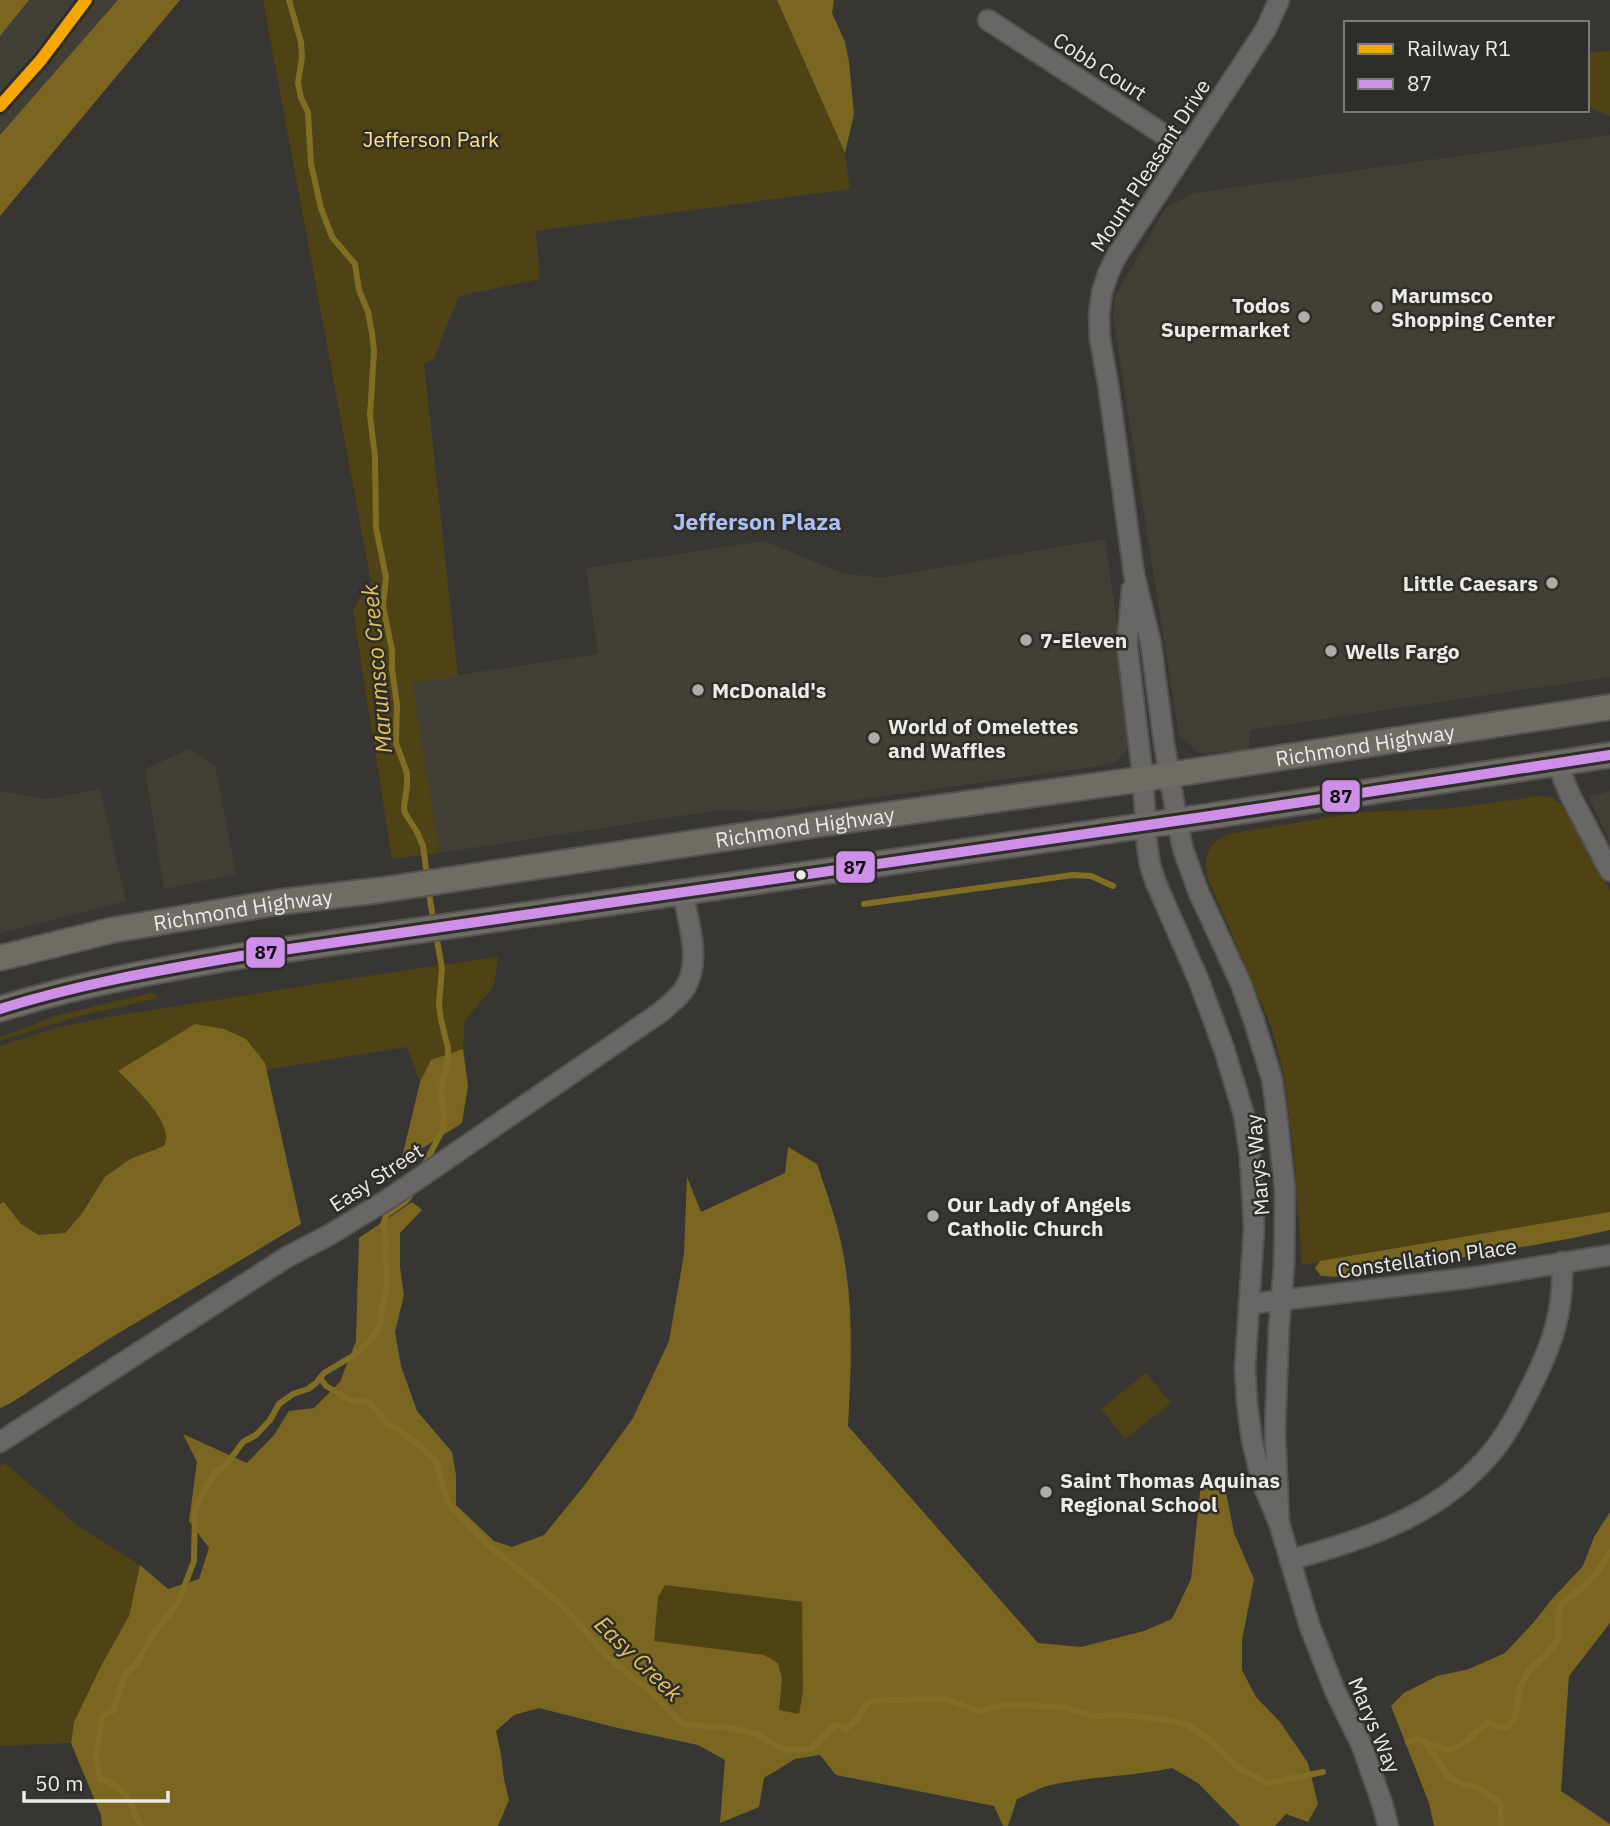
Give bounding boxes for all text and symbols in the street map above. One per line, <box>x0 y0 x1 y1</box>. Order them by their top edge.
legend <box>1344 21 1589 112</box>
street label: Cobb Court <box>1048 25 1152 107</box>
text: Railway R1 <box>1407 34 1511 62</box>
text: 87 <box>1407 69 1432 97</box>
street label: Mount Pleasant Drive <box>1084 73 1216 257</box>
park label: Jefferson Park <box>363 125 499 153</box>
place label: Marumsco Shopping Center <box>1391 281 1556 333</box>
place label: Todos Supermarket <box>1161 291 1290 343</box>
marker: Marumsco Shopping Center <box>1369 299 1385 315</box>
marker: Todos Supermarket <box>1296 309 1312 325</box>
district label: Jefferson Plaza <box>673 506 841 536</box>
place label: Little Caesars <box>1403 569 1538 597</box>
marker: Little Caesars <box>1544 575 1560 591</box>
water label: Marumsco Creek <box>354 582 398 755</box>
place label: 7-Eleven <box>1040 626 1127 654</box>
marker: 7-Eleven <box>1018 632 1034 648</box>
place label: Wells Fargo <box>1345 637 1460 665</box>
marker: Wells Fargo <box>1323 643 1339 659</box>
place label: McDonald's <box>712 676 826 704</box>
marker: McDonald's <box>690 682 706 698</box>
place label: World of Omelettes and Waffles <box>888 712 1079 764</box>
street label: Richmond Highway <box>1273 717 1457 772</box>
marker: World of Omelettes and Waffles <box>866 730 882 746</box>
line badge: 87 <box>1321 779 1361 813</box>
text: 87 <box>1330 784 1352 808</box>
street label: Richmond Highway <box>713 800 897 854</box>
line badge: 87 <box>835 850 876 884</box>
text: 87 <box>844 855 866 879</box>
unlabelled marker <box>794 868 808 882</box>
street label: Richmond Highway <box>151 882 335 937</box>
line badge: 87 <box>245 936 286 969</box>
text: 87 <box>255 940 277 964</box>
street label: Marys Way <box>1239 1113 1275 1217</box>
street label: Easy Street <box>324 1136 428 1218</box>
place label: Our Lady of Angels Catholic Church <box>947 1190 1131 1242</box>
marker: Our Lady of Angels Catholic Church <box>925 1208 941 1224</box>
street label: Constellation Place <box>1335 1232 1519 1284</box>
place label: Saint Thomas Aquinas Regional School <box>1060 1466 1280 1518</box>
marker: Saint Thomas Aquinas Regional School <box>1038 1484 1054 1500</box>
water label: Easy Creek <box>589 1609 690 1708</box>
street label: Marys Way <box>1342 1673 1408 1778</box>
scale bar <box>24 1759 168 1803</box>
text: 50 m <box>35 1769 84 1797</box>

